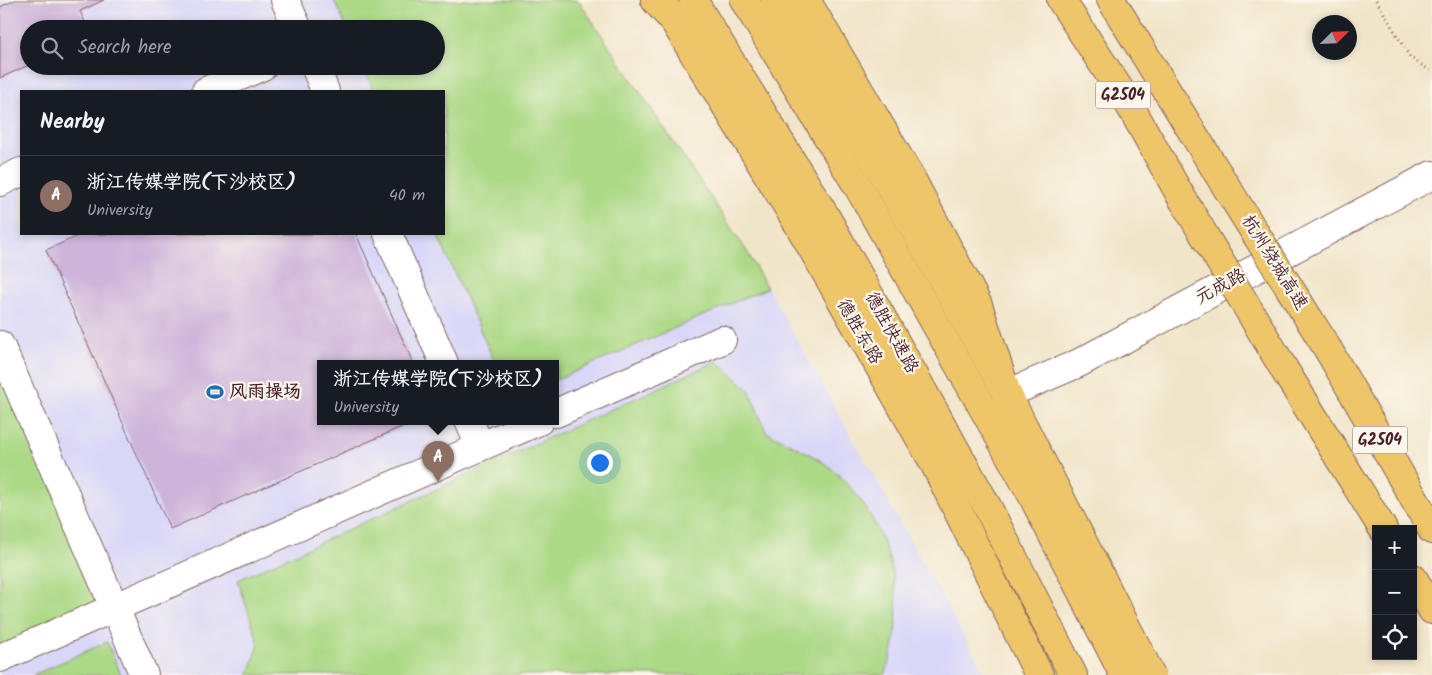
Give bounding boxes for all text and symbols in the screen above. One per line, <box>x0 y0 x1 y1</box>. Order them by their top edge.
north arrow <box>1312 15 1357 60</box>
search box <box>20 20 445 75</box>
text: Search here <box>78 33 172 63</box>
icon: search <box>38 34 66 62</box>
road number: G2504 <box>1096 82 1150 108</box>
text: Nearby <box>40 106 105 139</box>
text: 浙江传媒学院(下沙校区) <box>87 168 296 198</box>
text: A <box>51 183 61 208</box>
text: 40 m <box>389 183 425 208</box>
text: University <box>87 198 152 223</box>
street label: 杭州绕城高速 <box>1233 210 1315 316</box>
street label: 元成路 <box>1190 262 1252 312</box>
street label: 德胜快速路 <box>857 287 925 379</box>
street label: 德胜东路 <box>828 294 890 370</box>
popup <box>317 360 559 425</box>
text: 浙江传媒学院(下沙校区) <box>333 365 543 395</box>
place label: 风雨操场 <box>229 378 301 407</box>
sports icon: 风雨操场 <box>205 382 225 402</box>
text: University <box>333 395 399 420</box>
road number: G2504 <box>1352 426 1408 454</box>
pin: A <box>422 441 454 482</box>
your location <box>587 450 613 476</box>
map controls <box>1372 525 1417 660</box>
button: + <box>1372 525 1417 570</box>
button: − <box>1372 570 1417 615</box>
button: locate <box>1372 615 1417 660</box>

